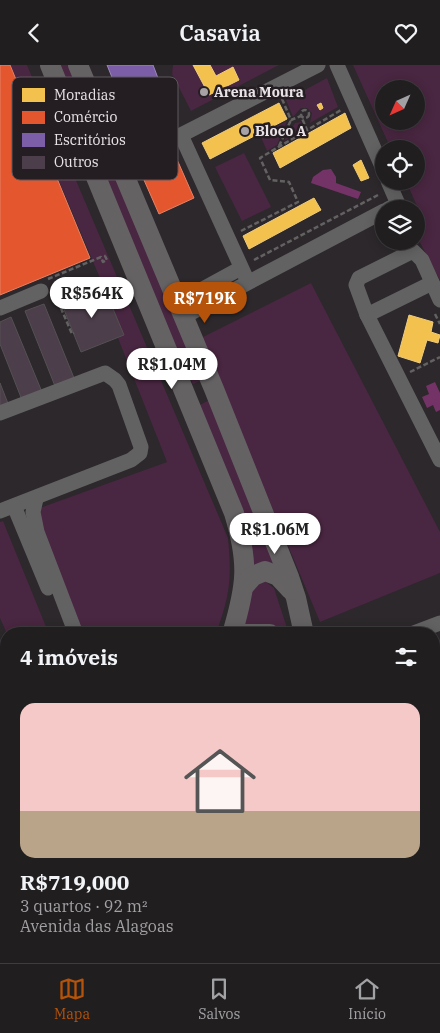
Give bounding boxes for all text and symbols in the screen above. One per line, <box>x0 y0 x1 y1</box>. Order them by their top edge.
text: Casavia <box>179 18 261 47</box>
icon: back <box>20 19 48 47</box>
icon: heart <box>392 19 420 47</box>
legend <box>12 77 178 180</box>
north arrow <box>375 80 425 130</box>
map controls <box>375 80 425 250</box>
place label: Arena Moura <box>214 83 304 101</box>
text: Moradias <box>54 86 116 104</box>
marker: Arena Moura <box>198 86 210 98</box>
text: Comércio <box>54 108 118 126</box>
place label: Bloco A <box>255 122 307 140</box>
marker: Bloco A <box>239 125 251 137</box>
text: Escritórios <box>54 131 126 149</box>
button: locate <box>375 140 425 190</box>
text: Outros <box>54 153 99 171</box>
button: layers <box>375 200 425 250</box>
pin: R$564K <box>51 277 133 319</box>
pin: R$719K <box>164 281 246 324</box>
text: R$564K <box>61 283 123 303</box>
text: R$719K <box>174 288 236 308</box>
pin: R$1.04M <box>126 347 218 390</box>
text: R$1.04M <box>138 354 206 374</box>
pin: R$1.06M <box>229 513 321 555</box>
text: R$1.06M <box>241 519 309 539</box>
text: 4 imóveis <box>20 643 118 671</box>
icon: filters <box>392 643 420 671</box>
icon: home <box>175 736 265 826</box>
text: R$719,000 <box>20 868 129 896</box>
text: 3 quartos · 92 m² <box>20 896 148 916</box>
text: Avenida das Alagoas <box>20 916 174 936</box>
tab: Mapa <box>54 975 90 1023</box>
tab: Salvos <box>198 975 240 1023</box>
tab: Início <box>348 975 386 1023</box>

